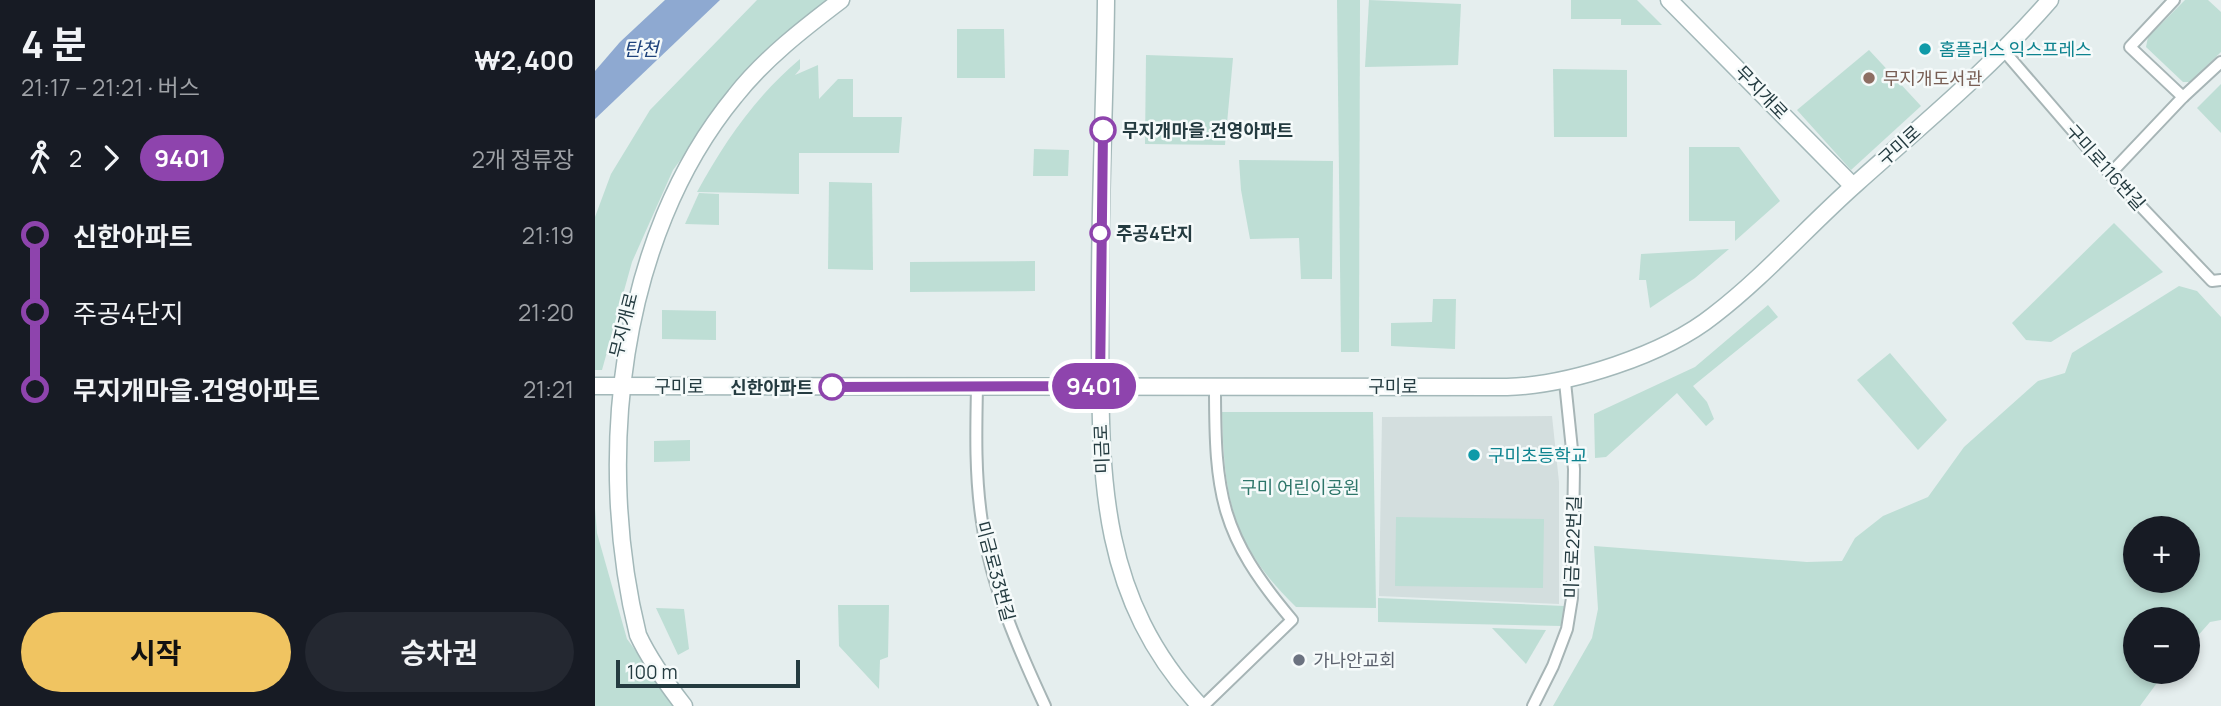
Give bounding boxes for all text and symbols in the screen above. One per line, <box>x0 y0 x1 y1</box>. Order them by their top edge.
text: 4 분 <box>21 17 87 69</box>
water label: 탄천 <box>624 36 660 62</box>
place label: 홈플러스 익스프레스 <box>1939 37 2092 61</box>
marker: 홈플러스 익스프레스 <box>1917 41 1933 57</box>
text: ₩2,400 <box>474 42 574 78</box>
street label: 무지개로 <box>1730 60 1794 124</box>
place label: 무지개도서관 <box>1883 66 1983 90</box>
marker: 무지개도서관 <box>1861 70 1877 86</box>
text: 21:17 – 21:21 · 버스 <box>21 71 200 103</box>
marker: 무지개마을.건영아파트 <box>1090 117 1116 143</box>
place label: 무지개마을.건영아파트 <box>1122 118 1293 142</box>
street label: 구미로 <box>1873 119 1925 171</box>
street label: 구미로116번길 <box>2061 119 2151 215</box>
icon: walk <box>21 139 59 177</box>
icon: forward <box>92 139 130 177</box>
text: 9401 <box>154 141 210 174</box>
text: 2 <box>69 142 82 174</box>
text: 2개 정류장 <box>472 143 574 175</box>
text: 신한아파트 <box>73 218 193 254</box>
text: 21:19 <box>522 219 574 251</box>
place label: 주공4단지 <box>1116 221 1193 245</box>
marker: 주공4단지 <box>1090 223 1110 243</box>
street label: 무지개로 <box>603 290 643 360</box>
text: 주공4단지 <box>73 295 184 331</box>
text: 21:20 <box>518 296 574 328</box>
line badge: 9401 <box>1045 363 1143 409</box>
text: 9401 <box>1066 369 1122 402</box>
text: 무지개마을.건영아파트 <box>73 372 320 408</box>
text: 21:21 <box>523 373 574 405</box>
street label: 구미로 <box>654 374 704 398</box>
marker: 신한아파트 <box>819 374 845 400</box>
street label: 구미로 <box>1368 374 1418 398</box>
place label: 신한아파트 <box>730 375 813 399</box>
street label: 미금로 <box>1088 424 1114 474</box>
place label: 구미초등학교 <box>1488 443 1587 467</box>
marker: 구미초등학교 <box>1466 447 1482 463</box>
park label: 구미 어린이공원 <box>1240 475 1360 499</box>
street label: 미금로22번길 <box>1558 495 1586 599</box>
map controls <box>2123 516 2200 684</box>
button: + <box>2123 516 2200 593</box>
street label: 미금로33번길 <box>971 518 1021 624</box>
button: − <box>2123 607 2200 684</box>
button: 시작 <box>21 612 291 692</box>
button: 승차권 <box>305 612 574 692</box>
place label: 가나안교회 <box>1313 648 1396 672</box>
marker: 가나안교회 <box>1291 652 1307 668</box>
scale bar <box>616 657 800 689</box>
text: 100 m <box>627 659 678 685</box>

